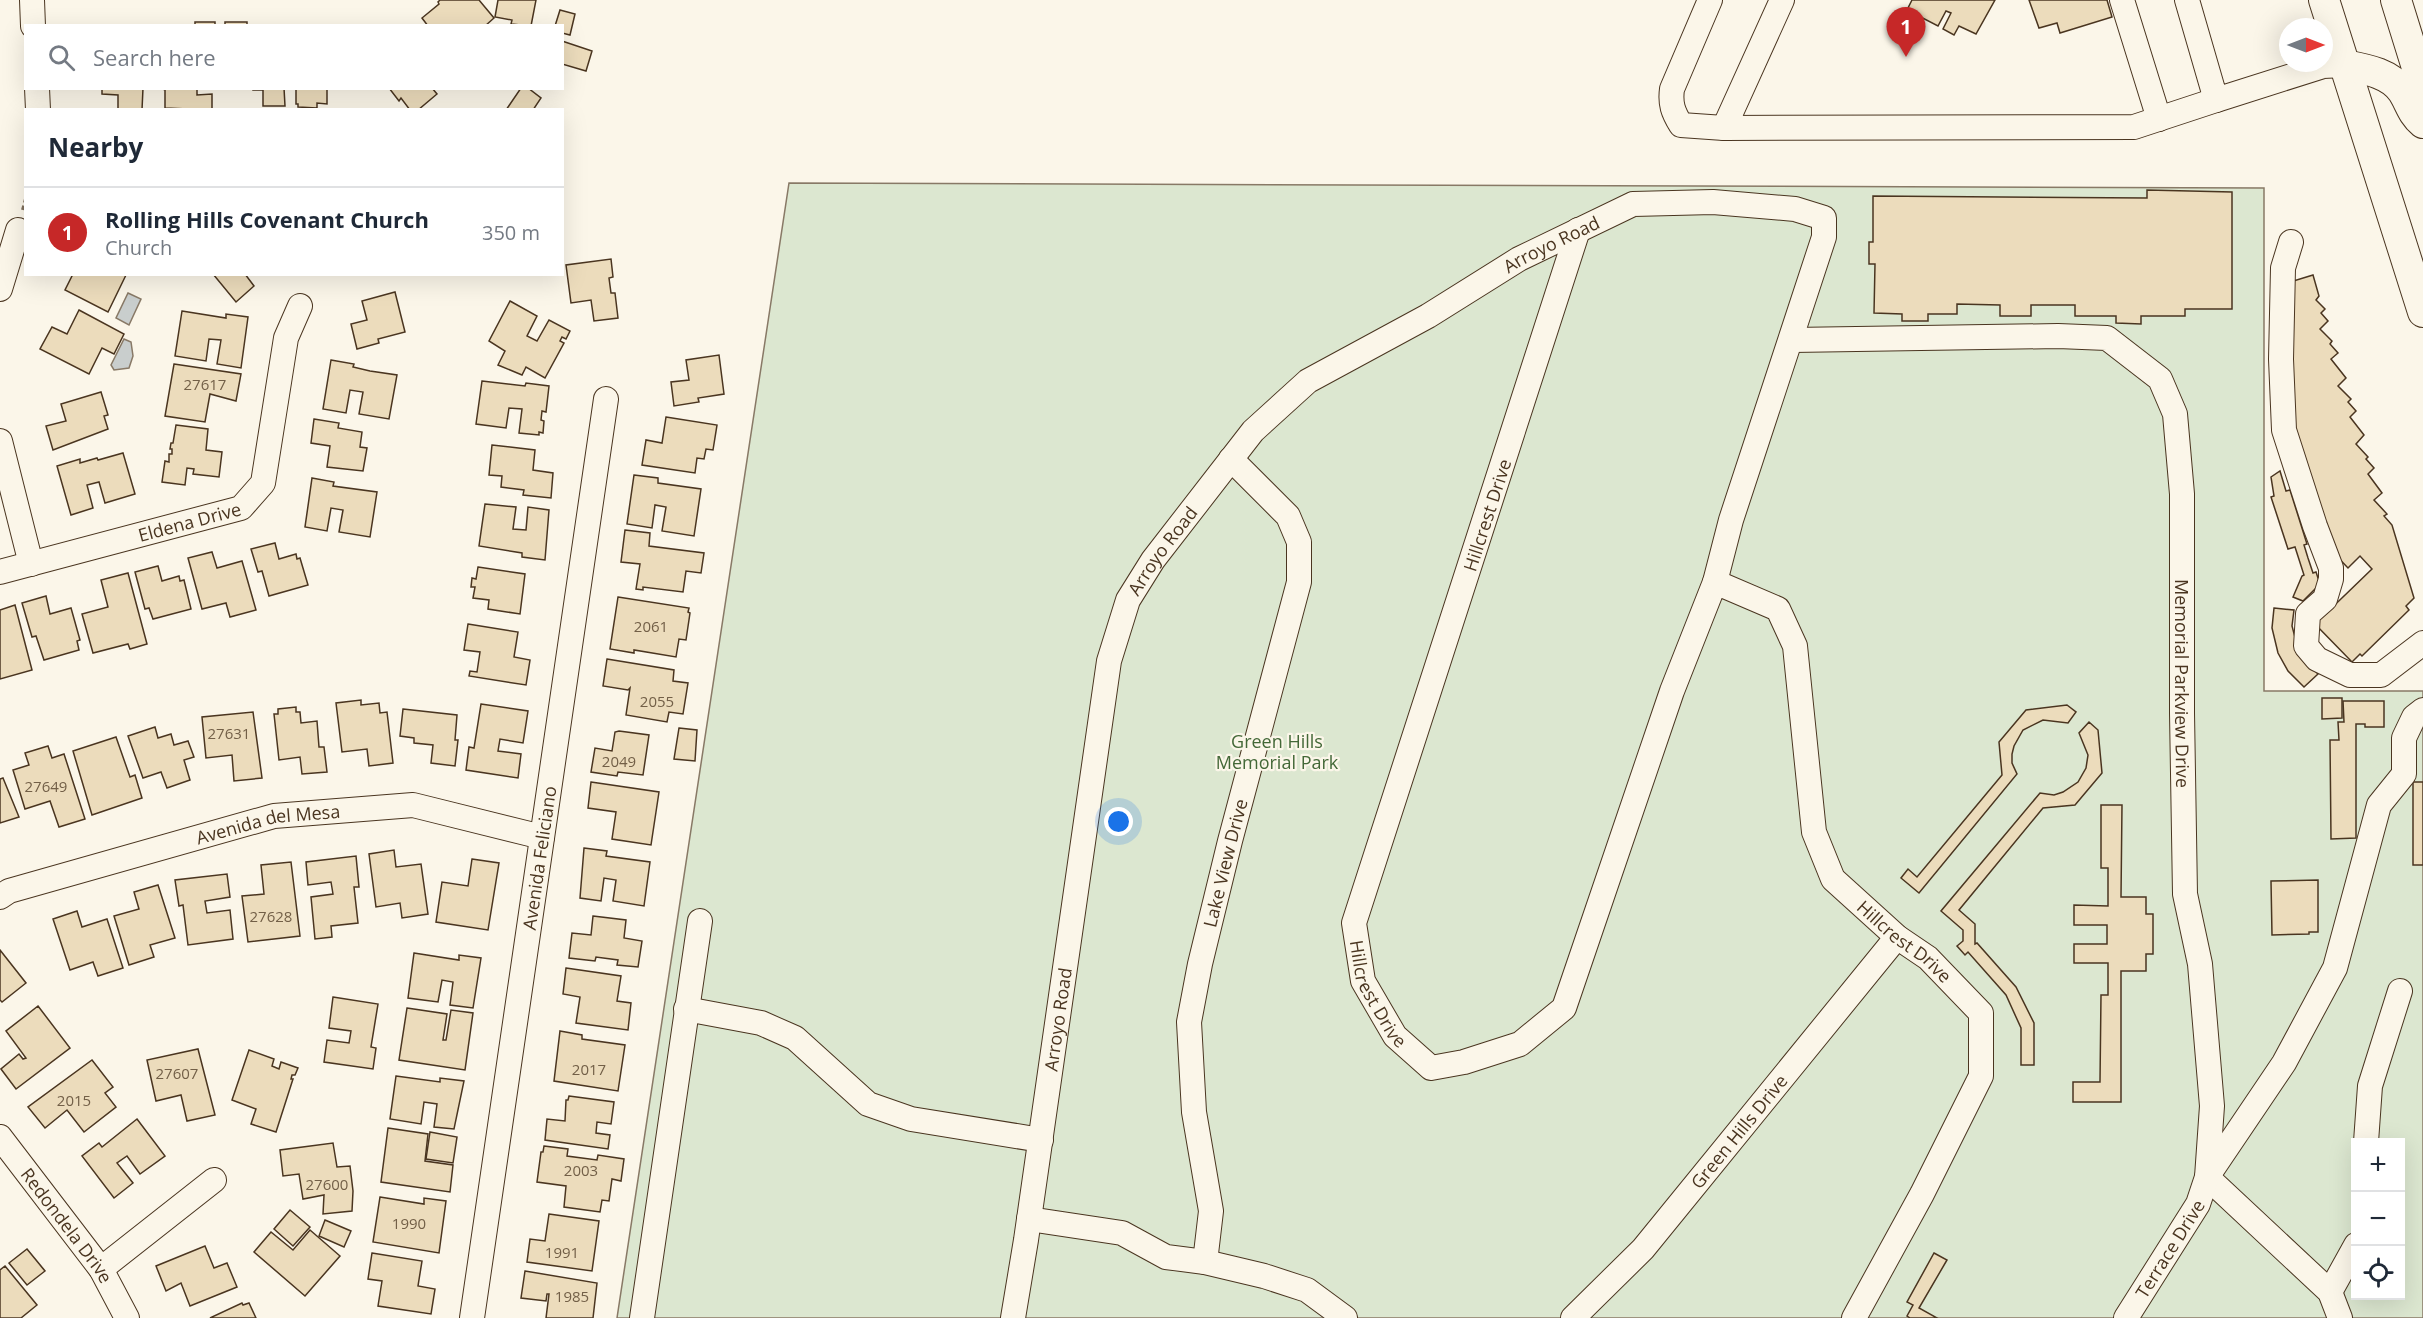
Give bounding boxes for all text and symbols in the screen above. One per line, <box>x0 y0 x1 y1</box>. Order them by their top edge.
pin: 1 <box>1886 8 1926 57</box>
north arrow <box>2279 18 2333 72</box>
search box <box>24 24 564 90</box>
icon: search <box>45 41 78 74</box>
text: Search here <box>93 42 216 72</box>
text: Nearby <box>48 129 143 165</box>
text: Rolling Hills Covenant Church <box>105 204 429 234</box>
street label: Arroyo Road <box>1498 210 1603 278</box>
text: 1 <box>62 219 73 246</box>
text: 350 m <box>482 219 540 246</box>
text: Church <box>105 234 172 261</box>
house number: 27617 <box>184 374 226 394</box>
street label: Hillcrest Drive <box>1458 456 1516 574</box>
street label: Eldena Drive <box>135 497 244 547</box>
street label: Arroyo Road <box>1122 501 1202 600</box>
street label: Memorial Parkview Drive <box>2170 579 2195 788</box>
house number: 2061 <box>634 616 668 636</box>
house number: 2055 <box>640 691 674 711</box>
house number: 27631 <box>208 723 250 743</box>
park label: Green Hills Memorial Park <box>1216 729 1339 774</box>
house number: 2049 <box>602 751 636 771</box>
house number: 27649 <box>25 776 67 796</box>
street label: Avenida Feliciano <box>517 784 561 932</box>
street label: Lake View Drive <box>1197 796 1253 930</box>
street label: Avenida del Mesa <box>193 799 341 850</box>
your location <box>1104 807 1133 836</box>
street label: Hillcrest Drive <box>1852 895 1957 988</box>
house number: 27628 <box>250 906 292 926</box>
street label: Hillcrest Drive <box>1345 938 1412 1053</box>
street label: Arroyo Road <box>1038 966 1077 1073</box>
house number: 2017 <box>572 1059 606 1079</box>
house number: 27607 <box>156 1063 198 1083</box>
street label: Green Hills Drive <box>1685 1069 1792 1193</box>
house number: 2015 <box>57 1090 91 1110</box>
map controls <box>2351 1138 2405 1300</box>
button: + <box>2351 1138 2405 1192</box>
house number: 2003 <box>564 1160 598 1180</box>
street label: Redondela Drive <box>16 1163 118 1287</box>
house number: 27600 <box>306 1174 348 1194</box>
button: − <box>2351 1192 2405 1246</box>
street label: Terrace Drive <box>2130 1195 2210 1303</box>
house number: 1990 <box>392 1213 426 1233</box>
house number: 1991 <box>545 1242 579 1262</box>
button: locate <box>2351 1246 2405 1300</box>
house number: 1985 <box>555 1286 589 1306</box>

